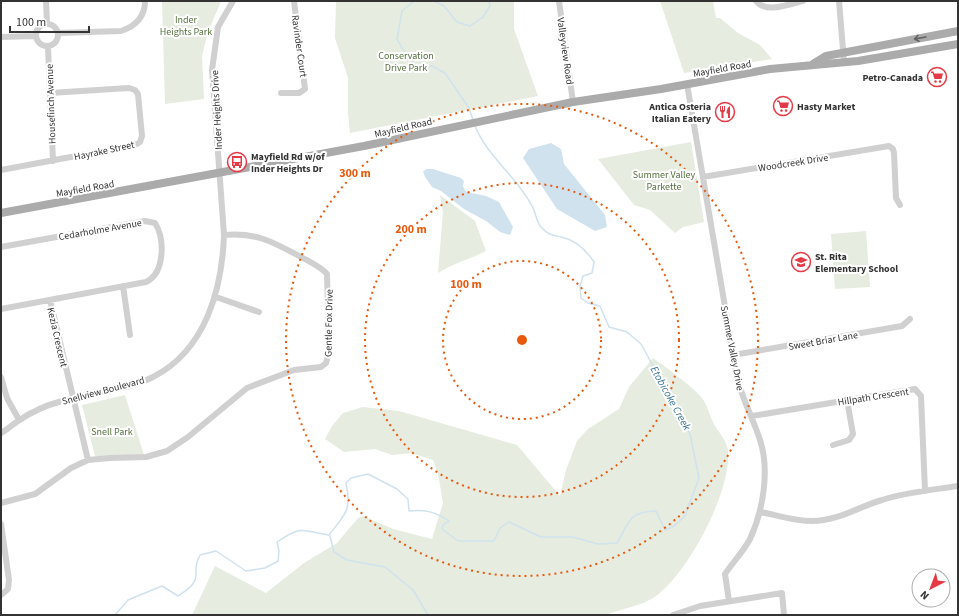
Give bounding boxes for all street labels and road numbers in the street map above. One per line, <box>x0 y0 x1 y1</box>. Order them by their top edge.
street label: Ravinder Court <box>288 14 310 79</box>
street label: Valleyview Road <box>553 17 577 86</box>
street label: Mayfield Road <box>692 57 752 81</box>
street label: Housefinch Avenue <box>43 64 59 144</box>
street label: Inder Heights Drive <box>208 70 226 150</box>
street label: Mayfield Road <box>373 115 433 141</box>
street label: Hayrake Street <box>73 138 136 164</box>
street label: Woodcreek Drive <box>757 151 829 175</box>
street label: Mayfield Road <box>55 177 115 201</box>
street label: Cedarholme Avenue <box>57 216 143 244</box>
street label: Gentle Fox Drive <box>321 289 337 357</box>
street label: Summer Valley Drive <box>717 305 747 392</box>
street label: Kezia Crescent <box>43 306 71 369</box>
street label: Sweet Briar Lane <box>787 328 859 354</box>
street label: Snellview Boulevard <box>60 373 146 409</box>
street label: Hillpath Crescent <box>837 384 910 410</box>

